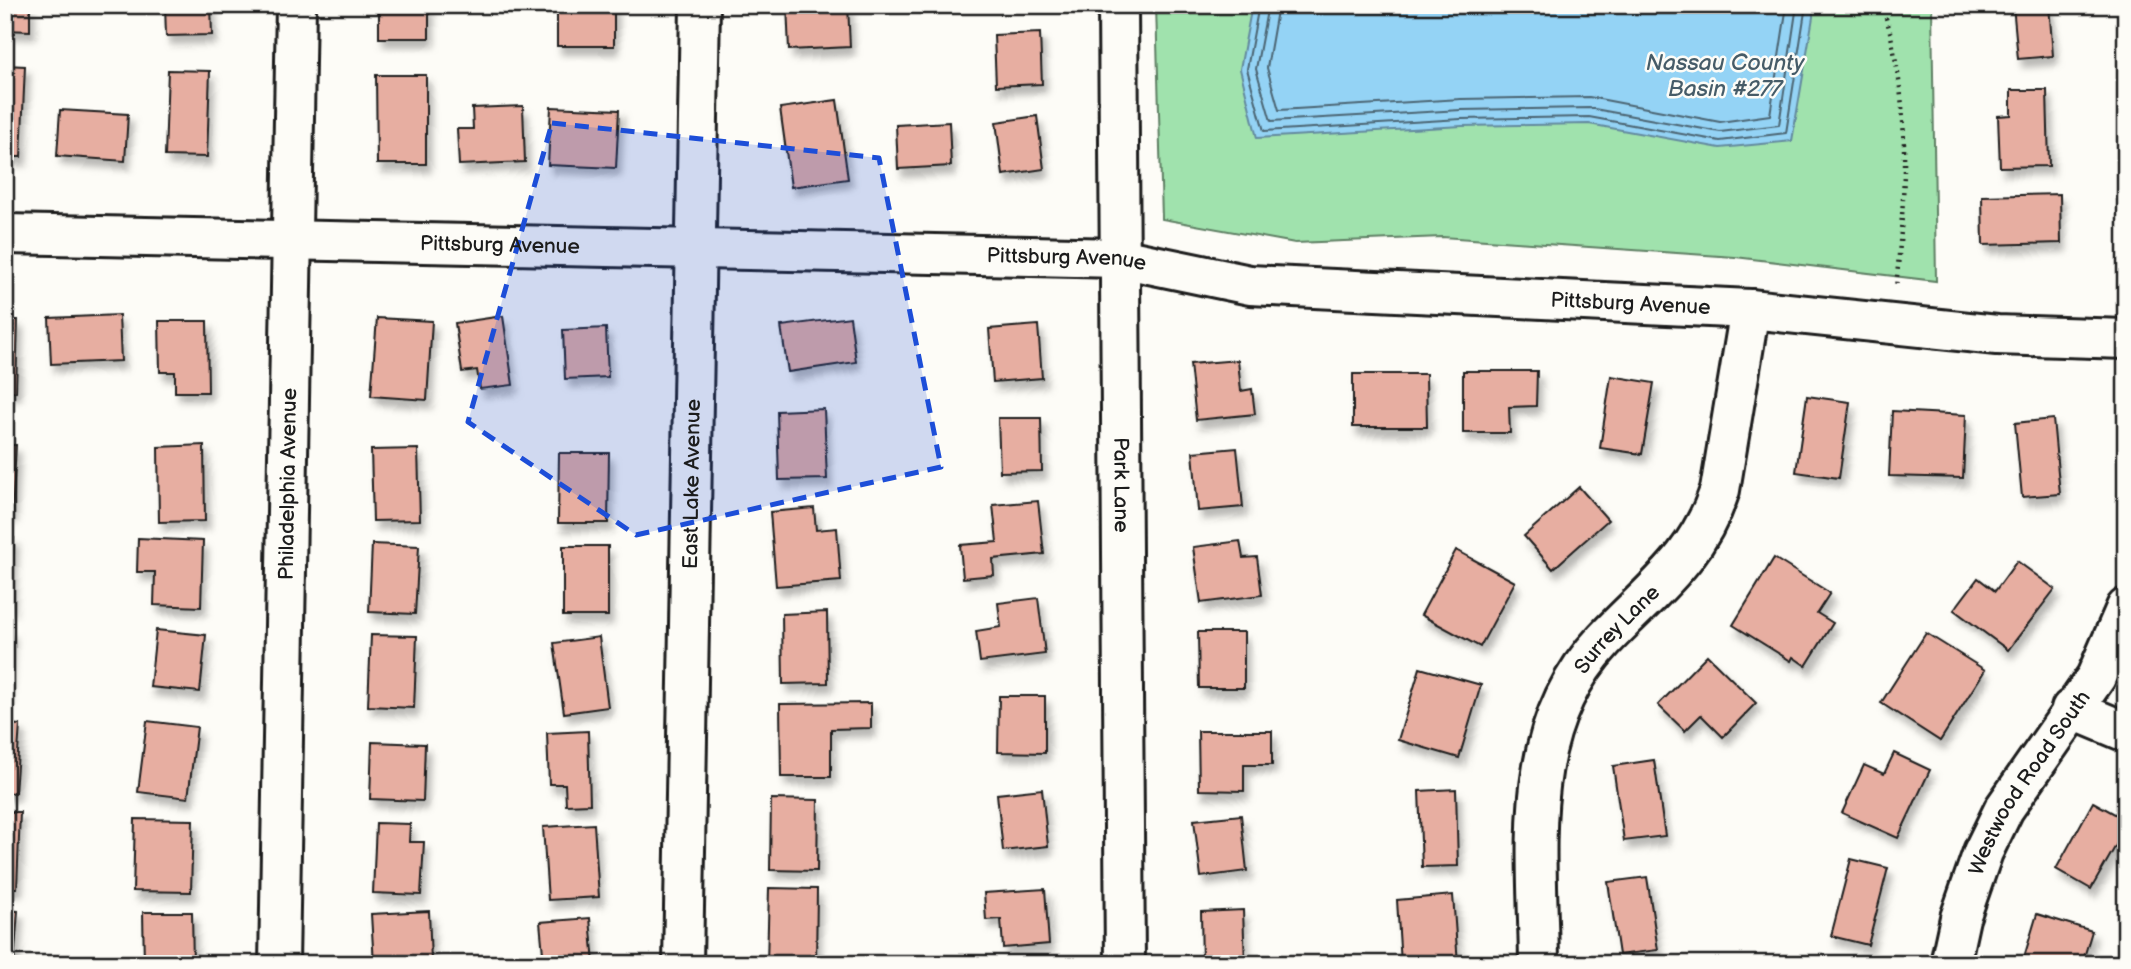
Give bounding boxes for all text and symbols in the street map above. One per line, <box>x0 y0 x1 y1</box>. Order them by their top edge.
water label: Nassau County Basin #277 <box>1646 49 1805 103</box>
street label: Pittsburg Avenue <box>420 231 580 259</box>
street label: Pittsburg Avenue <box>986 243 1149 276</box>
street label: Pittsburg Avenue <box>1550 287 1711 320</box>
street label: Philadelphia Avenue <box>274 388 302 580</box>
street label: East Lake Avenue <box>678 399 706 569</box>
street label: Park Lane <box>1108 437 1134 533</box>
street label: Surrey Lane <box>1569 580 1665 679</box>
street label: Westwood Road South <box>1964 686 2096 878</box>

